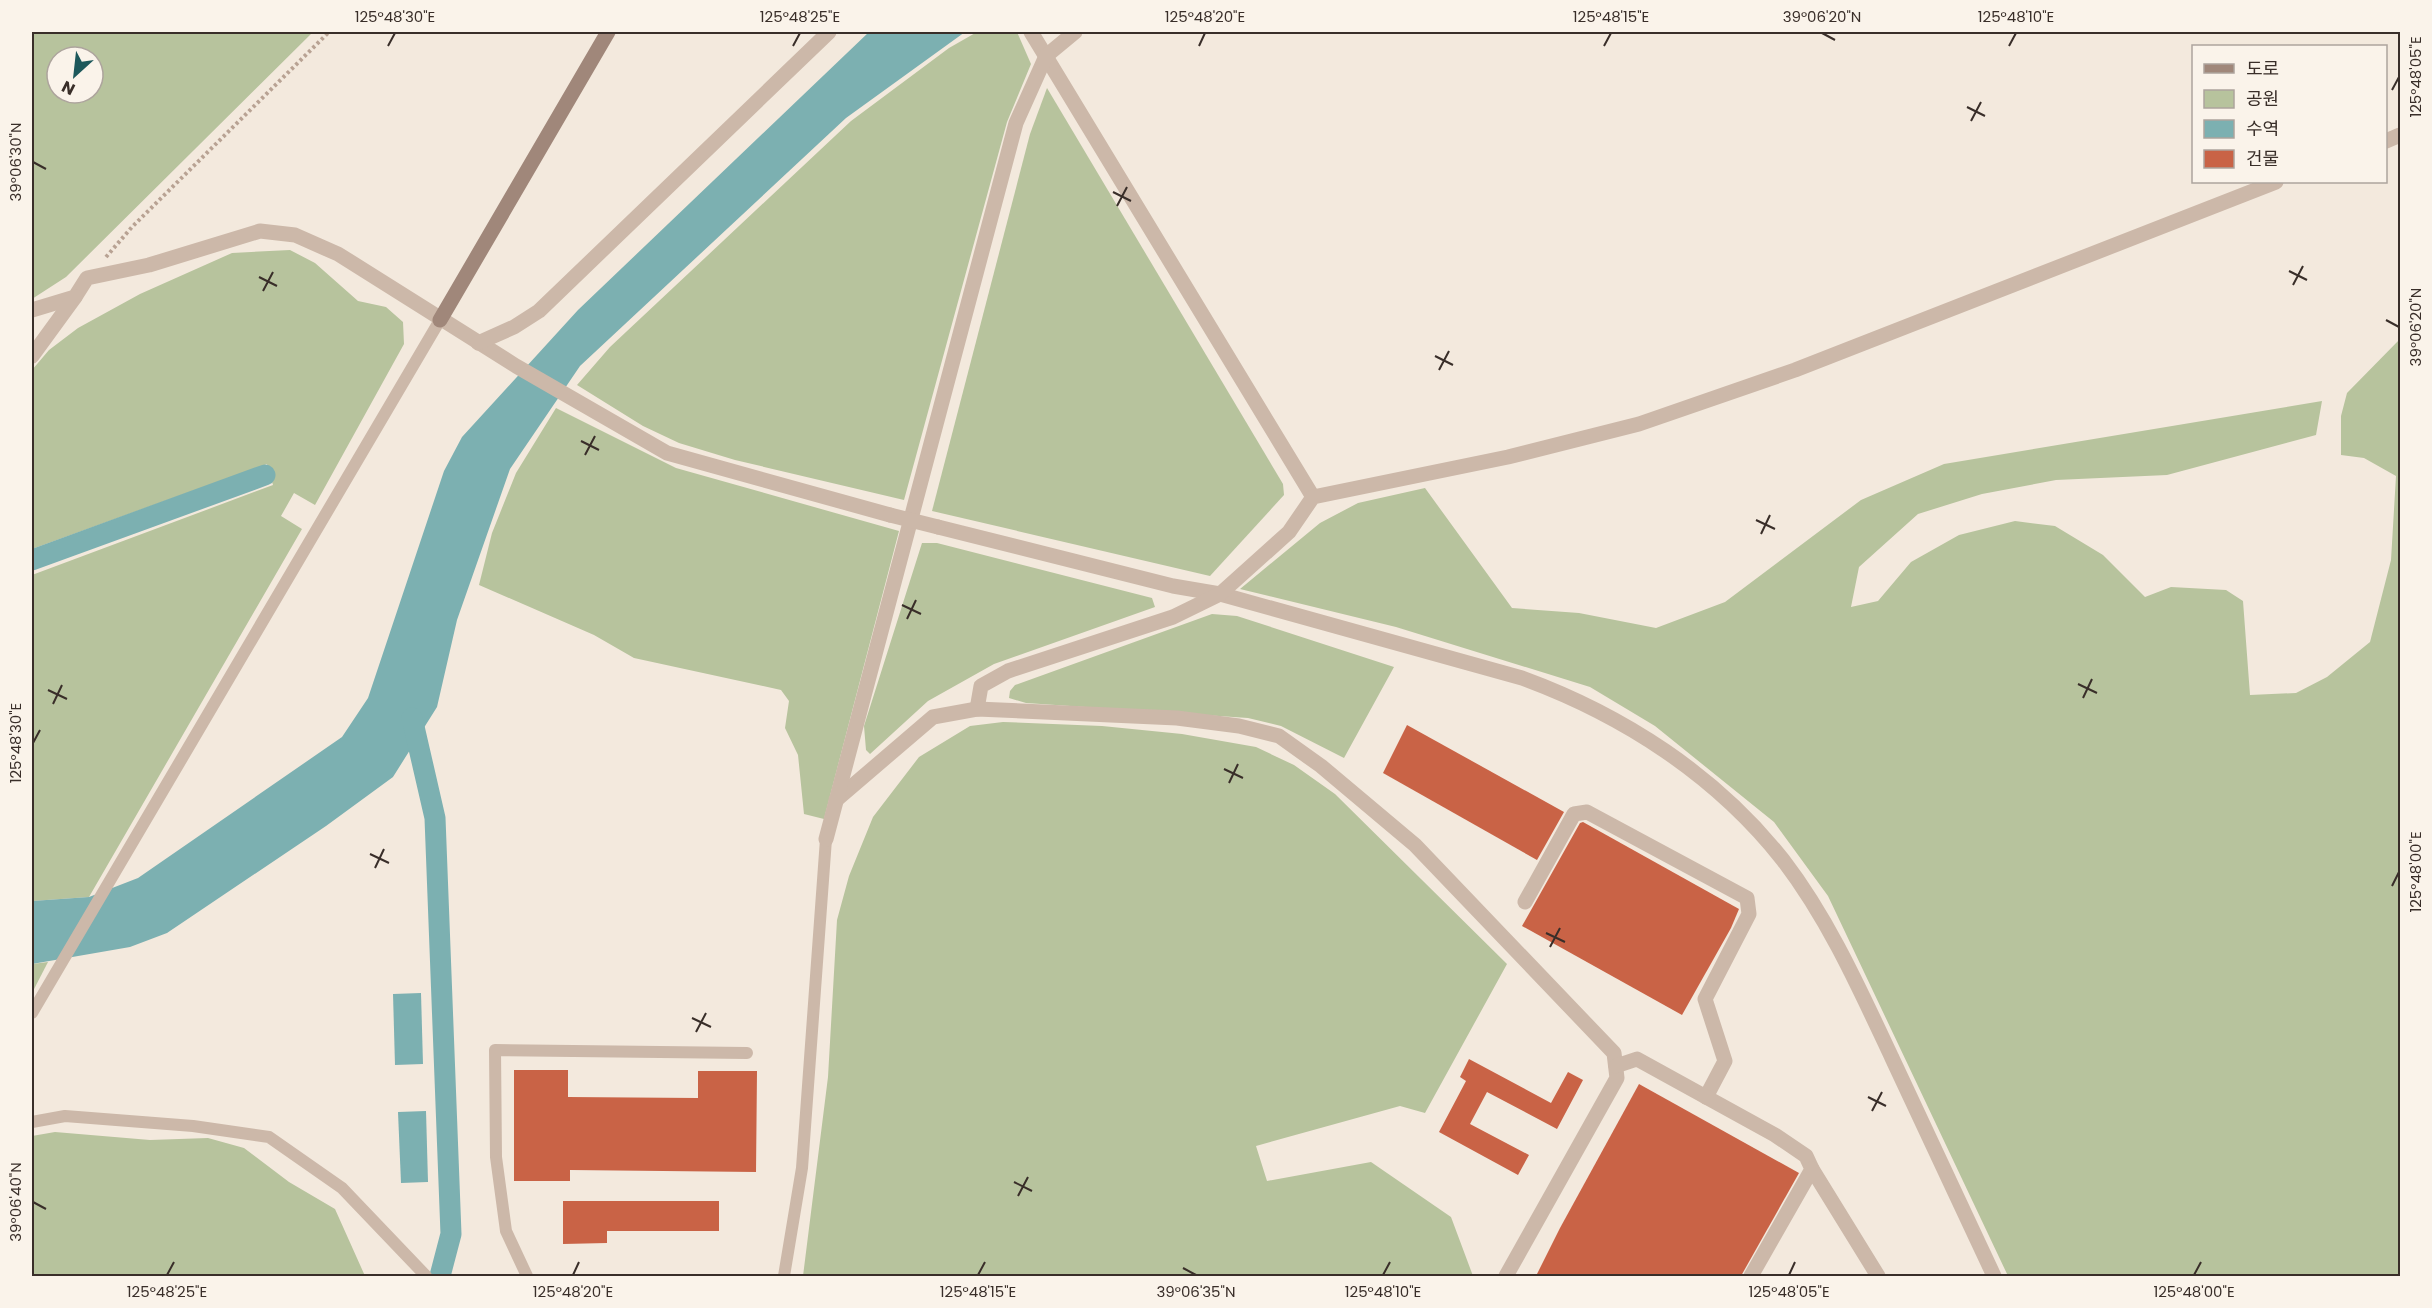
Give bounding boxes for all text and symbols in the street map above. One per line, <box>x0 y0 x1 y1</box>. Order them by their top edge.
text: 125°48'30"E <box>355 6 435 27</box>
text: 125°48'25"E <box>760 6 840 27</box>
text: 125°48'20"E <box>1165 6 1245 27</box>
text: 125°48'15"E <box>1573 6 1649 27</box>
text: 39°06'20"N <box>1783 6 1861 27</box>
text: 125°48'10"E <box>1978 6 2054 27</box>
text: 125°48'05"E <box>2405 36 2426 118</box>
north arrow <box>45 45 105 105</box>
legend <box>2192 45 2387 183</box>
text: 도로 <box>2246 56 2279 81</box>
text: N <box>58 75 79 101</box>
text: 공원 <box>2246 86 2279 111</box>
text: 수역 <box>2246 116 2279 141</box>
text: 39°06'30"N <box>5 123 26 201</box>
text: 건물 <box>2246 146 2279 171</box>
text: 39°06'20"N <box>2405 288 2426 366</box>
text: 125°48'30"E <box>5 703 26 783</box>
text: 125°48'00"E <box>2405 831 2426 913</box>
text: 39°06'40"N <box>5 1162 26 1242</box>
text: 125°48'25"E <box>127 1281 207 1302</box>
text: 125°48'20"E <box>533 1281 613 1302</box>
text: 125°48'15"E <box>940 1281 1016 1302</box>
text: 39°06'35"N <box>1157 1281 1235 1302</box>
text: 125°48'10"E <box>1345 1281 1421 1302</box>
text: 125°48'05"E <box>1748 1281 1830 1302</box>
text: 125°48'00"E <box>2153 1281 2235 1302</box>

